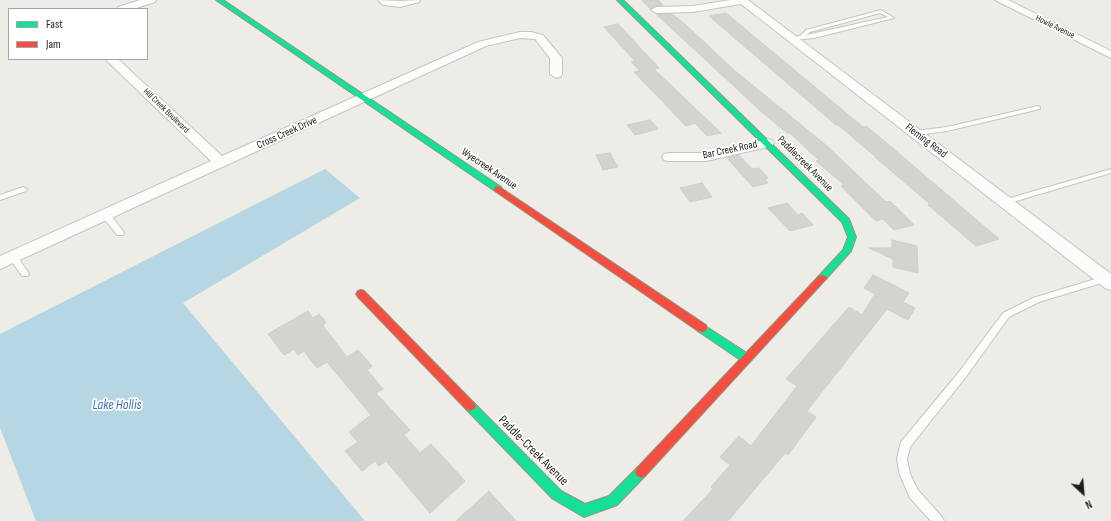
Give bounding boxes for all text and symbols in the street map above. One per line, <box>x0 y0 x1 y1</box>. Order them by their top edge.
legend <box>8 8 148 60</box>
street label: Howle Avenue <box>1034 13 1076 41</box>
text: Fast <box>46 17 63 32</box>
text: Jam <box>46 37 61 52</box>
street label: Hill Creek Boulevard <box>141 86 191 136</box>
street label: Cross Creek Drive <box>255 114 319 152</box>
street label: Fleming Road <box>902 121 950 161</box>
street label: Paddlecreek Avenue <box>774 133 836 195</box>
street label: Bar Creek Road <box>702 138 758 162</box>
street label: Wyecreek Avenue <box>459 145 519 193</box>
water label: Lake Hollis <box>93 397 141 413</box>
street label: Paddle-Creek Avenue <box>495 413 571 489</box>
north arrow <box>1063 473 1103 513</box>
text: N <box>1083 497 1094 511</box>

